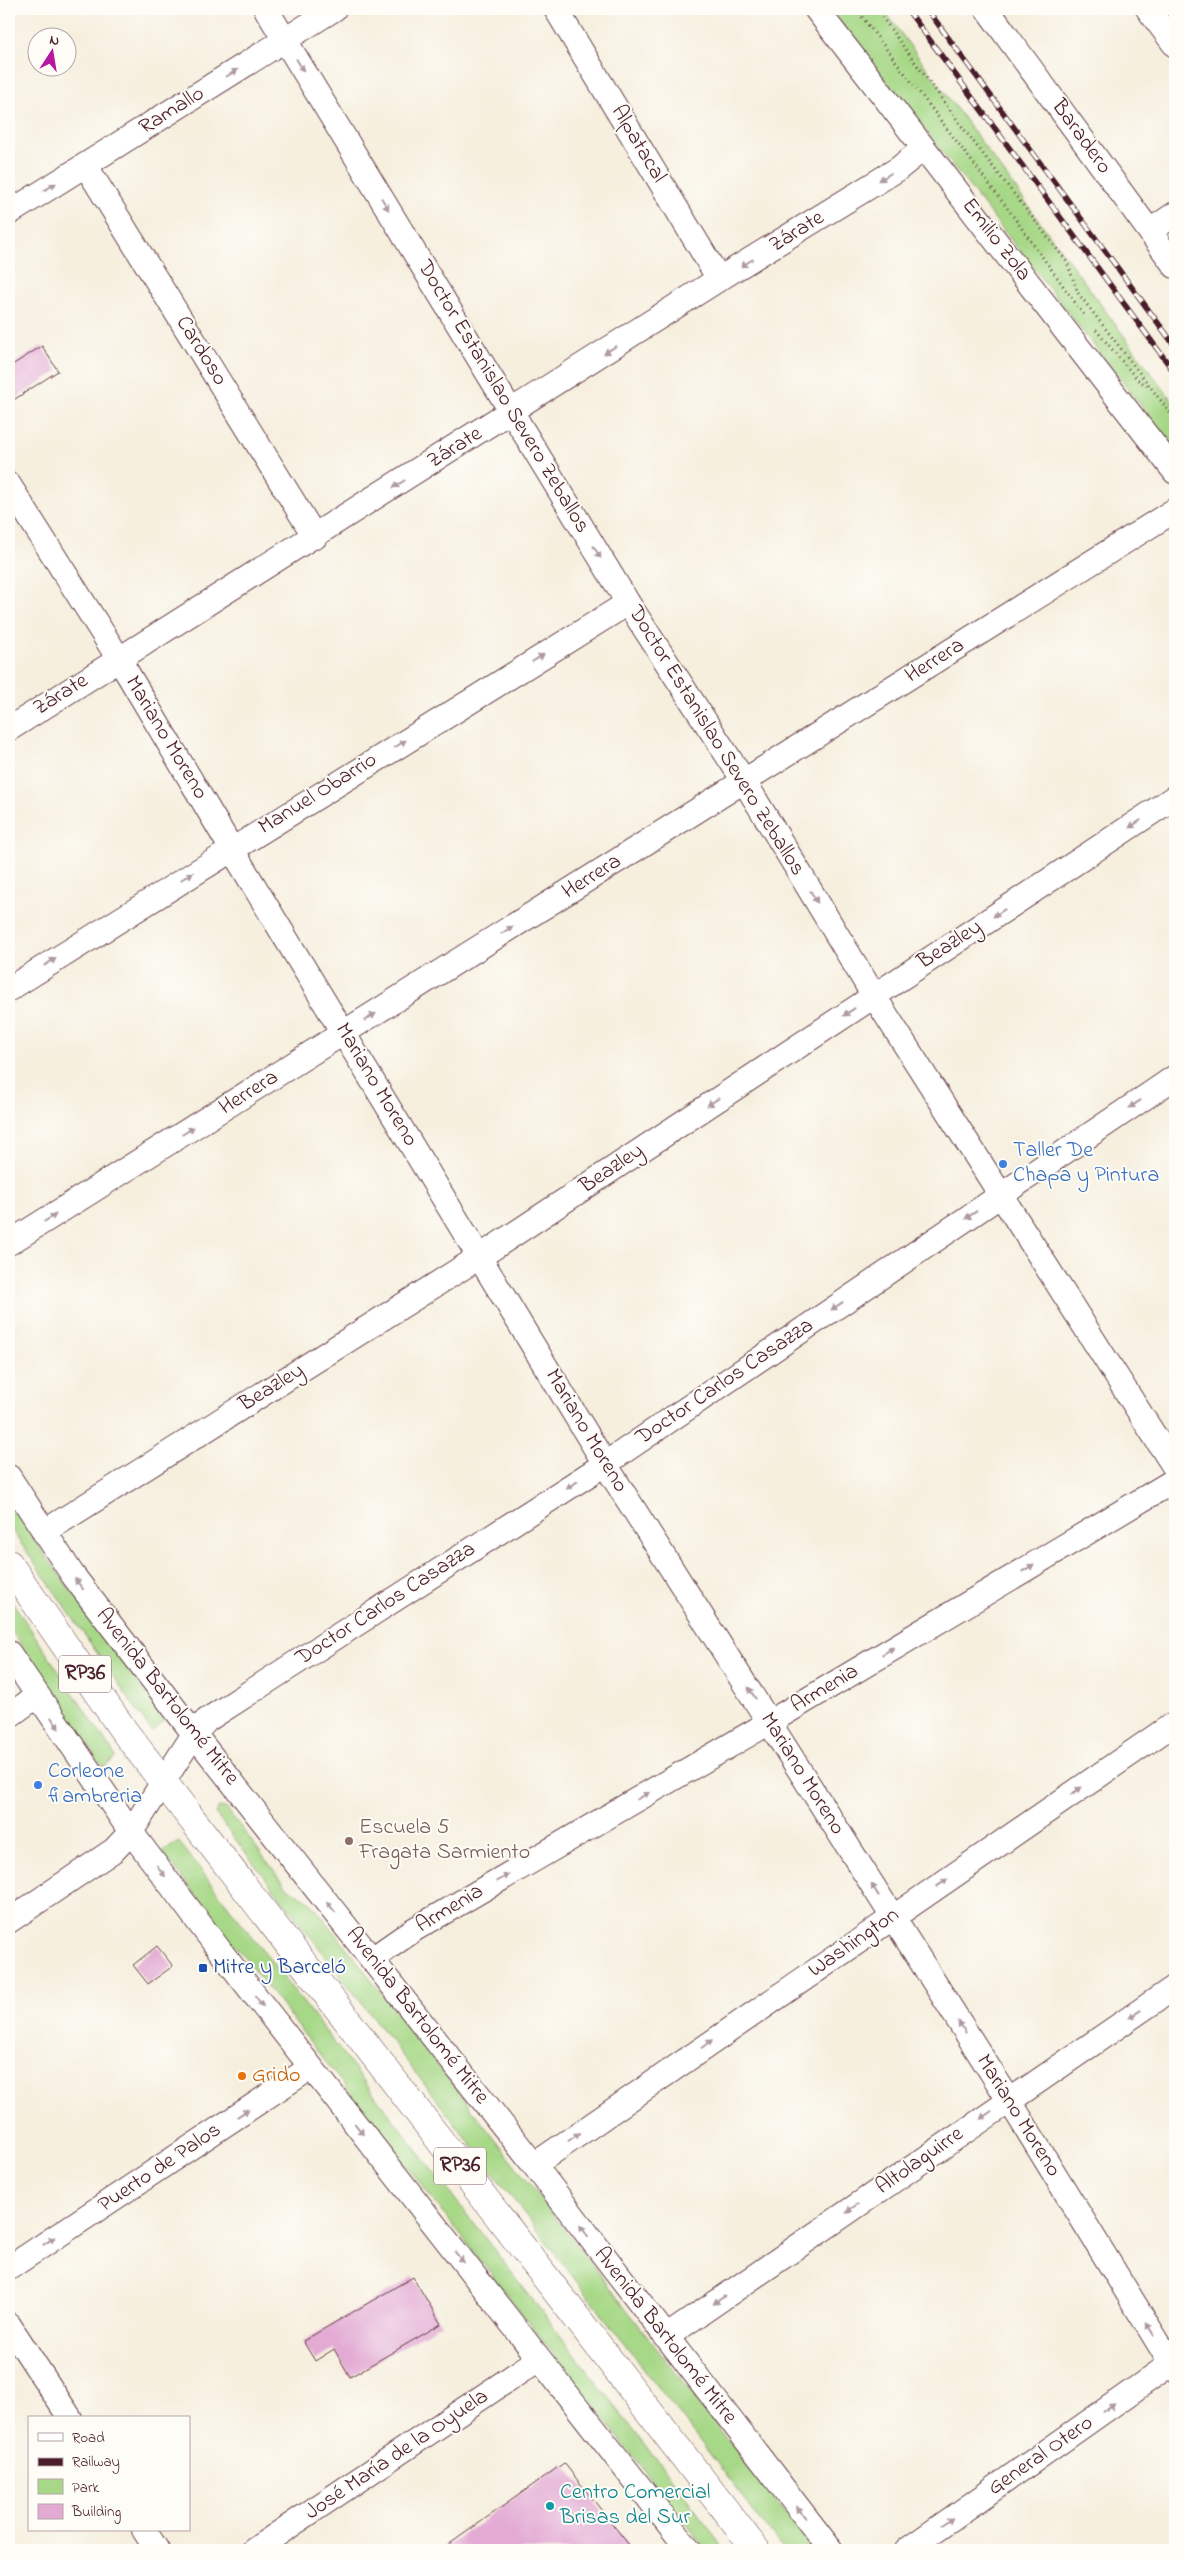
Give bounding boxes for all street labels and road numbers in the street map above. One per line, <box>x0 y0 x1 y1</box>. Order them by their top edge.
street label: Ramallo <box>133 78 211 144</box>
street label: Baradero <box>1042 92 1119 181</box>
street label: Alpatacal <box>602 99 674 189</box>
street label: Emilio Zola <box>953 192 1039 288</box>
street label: Zárate <box>763 203 831 261</box>
street label: Doctor Estanislao Severo Zeballos <box>408 254 597 540</box>
street label: Cardoso <box>167 310 235 392</box>
street label: Zárate <box>421 419 489 477</box>
street label: Doctor Estanislao Severo Zeballos <box>619 599 813 882</box>
street label: Herrera <box>899 630 971 692</box>
street label: Zárate <box>27 666 95 724</box>
street label: Mariano Moreno <box>116 670 216 806</box>
street label: Manuel Obarrio <box>252 745 384 843</box>
street label: Herrera <box>556 846 628 908</box>
street label: Beazley <box>910 912 989 979</box>
street label: Mariano Moreno <box>326 1017 426 1153</box>
street label: Herrera <box>213 1062 285 1124</box>
street label: Beazley <box>573 1136 651 1204</box>
street label: Doctor Carlos Casazza <box>629 1310 820 1454</box>
street label: Beazley <box>232 1355 311 1422</box>
street label: Mariano Moreno <box>536 1363 636 1499</box>
street label: Doctor Carlos Casazza <box>289 1534 482 1675</box>
street label: Avenida Bartolomé Mitre <box>87 1601 247 1793</box>
road number: RP36 <box>59 1656 111 1692</box>
street label: Armenia <box>785 1656 865 1722</box>
street label: Mariano Moreno <box>751 1706 853 1842</box>
street label: Armenia <box>410 1876 490 1942</box>
street label: Washington <box>802 1900 907 1987</box>
street label: Avenida Bartolomé Mitre <box>337 1920 497 2112</box>
street label: Mariano Moreno <box>967 2048 1069 2184</box>
street label: Puerto de Palos <box>92 2115 228 2221</box>
street label: Altolaguirre <box>870 2119 971 2204</box>
road number: RP36 <box>434 2148 486 2184</box>
street label: Avenida Bartolomé Mitre <box>585 2240 745 2432</box>
street label: José María de la Oyuela <box>299 2381 496 2529</box>
street label: General Otero <box>982 2408 1100 2504</box>

